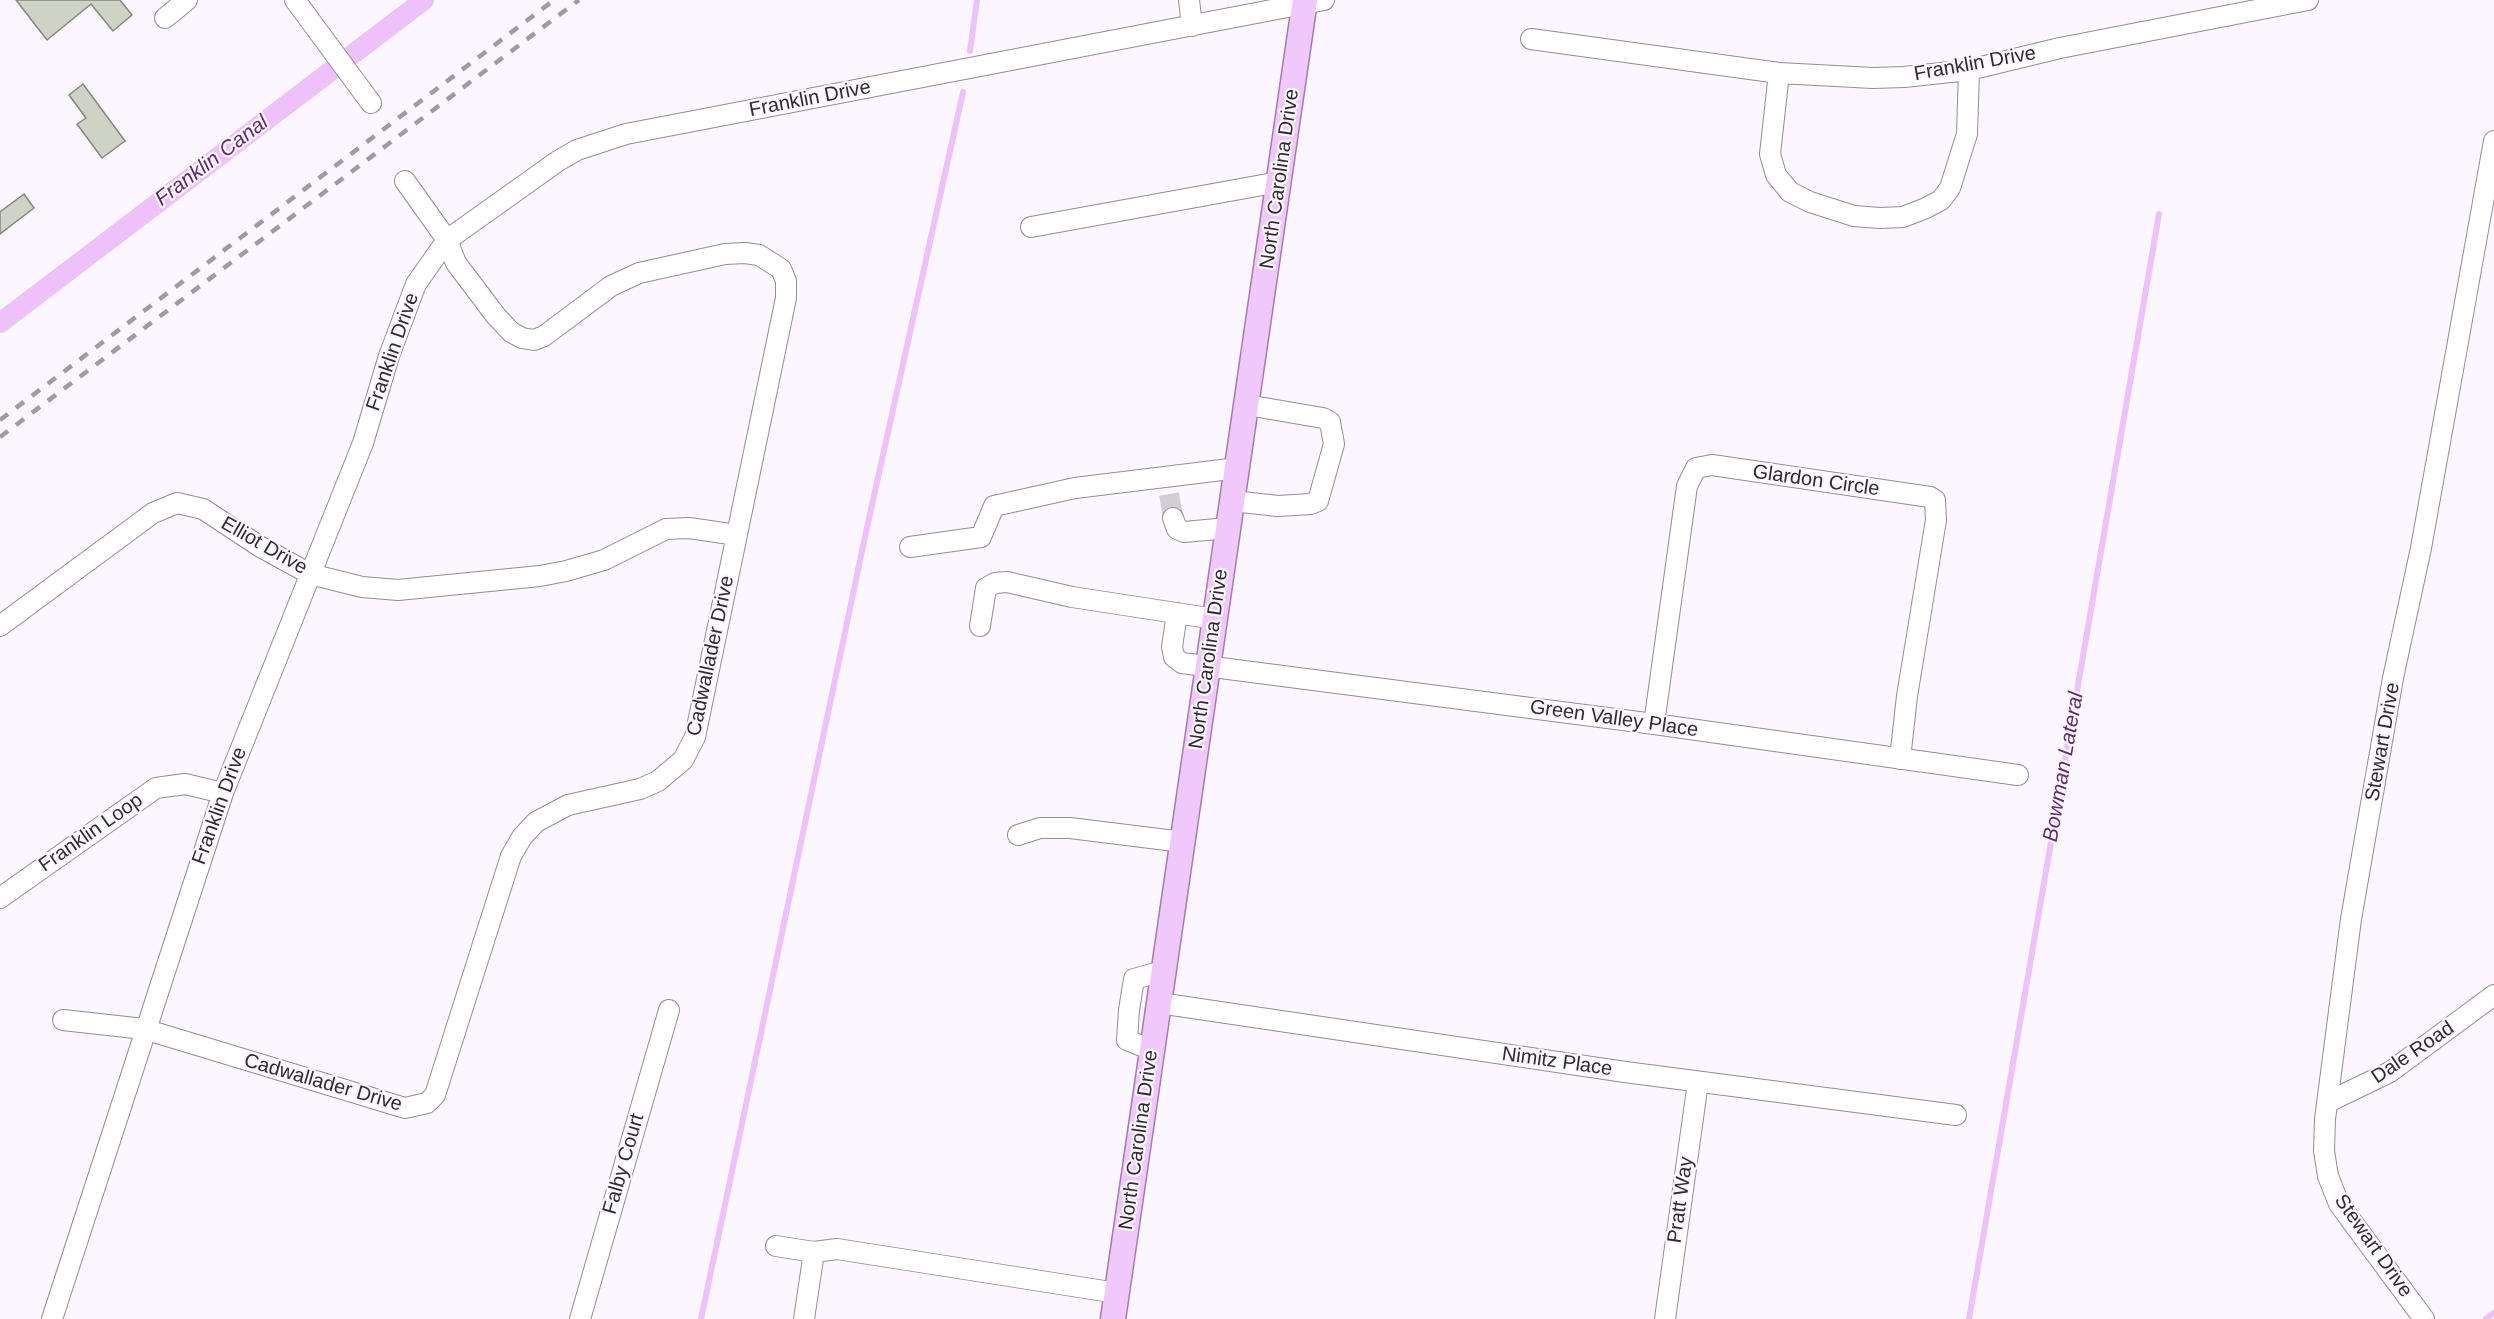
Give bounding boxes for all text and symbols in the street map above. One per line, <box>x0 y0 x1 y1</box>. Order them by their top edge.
street label: Franklin Drive <box>1912 41 2038 87</box>
street label: Franklin Drive <box>747 75 873 123</box>
street label: North Carolina Drive <box>1256 88 1304 270</box>
water label: Franklin Canal <box>150 110 274 212</box>
street label: Franklin Drive <box>362 290 424 414</box>
street label: Glardon Circle <box>1751 460 1881 502</box>
street label: Elliot Drive <box>217 512 311 580</box>
street label: North Carolina Drive <box>1185 568 1233 750</box>
street label: Cadwallader Drive <box>682 574 740 738</box>
street label: Stewart Drive <box>2361 681 2405 803</box>
water label: Bowman Lateral <box>2038 690 2090 844</box>
street label: Green Valley Place <box>1528 695 1700 743</box>
street label: Franklin Drive <box>188 744 252 868</box>
street label: Franklin Loop <box>34 788 148 878</box>
street label: Dale Road <box>2367 1017 2459 1089</box>
street label: Nimitz Place <box>1500 1042 1614 1082</box>
street label: Cadwallader Drive <box>241 1049 405 1117</box>
street label: North Carolina Drive <box>1115 1049 1163 1231</box>
street label: Falby Court <box>598 1111 650 1217</box>
street label: Pratt Way <box>1663 1155 1699 1245</box>
street label: Stewart Drive <box>2329 1190 2417 1302</box>

